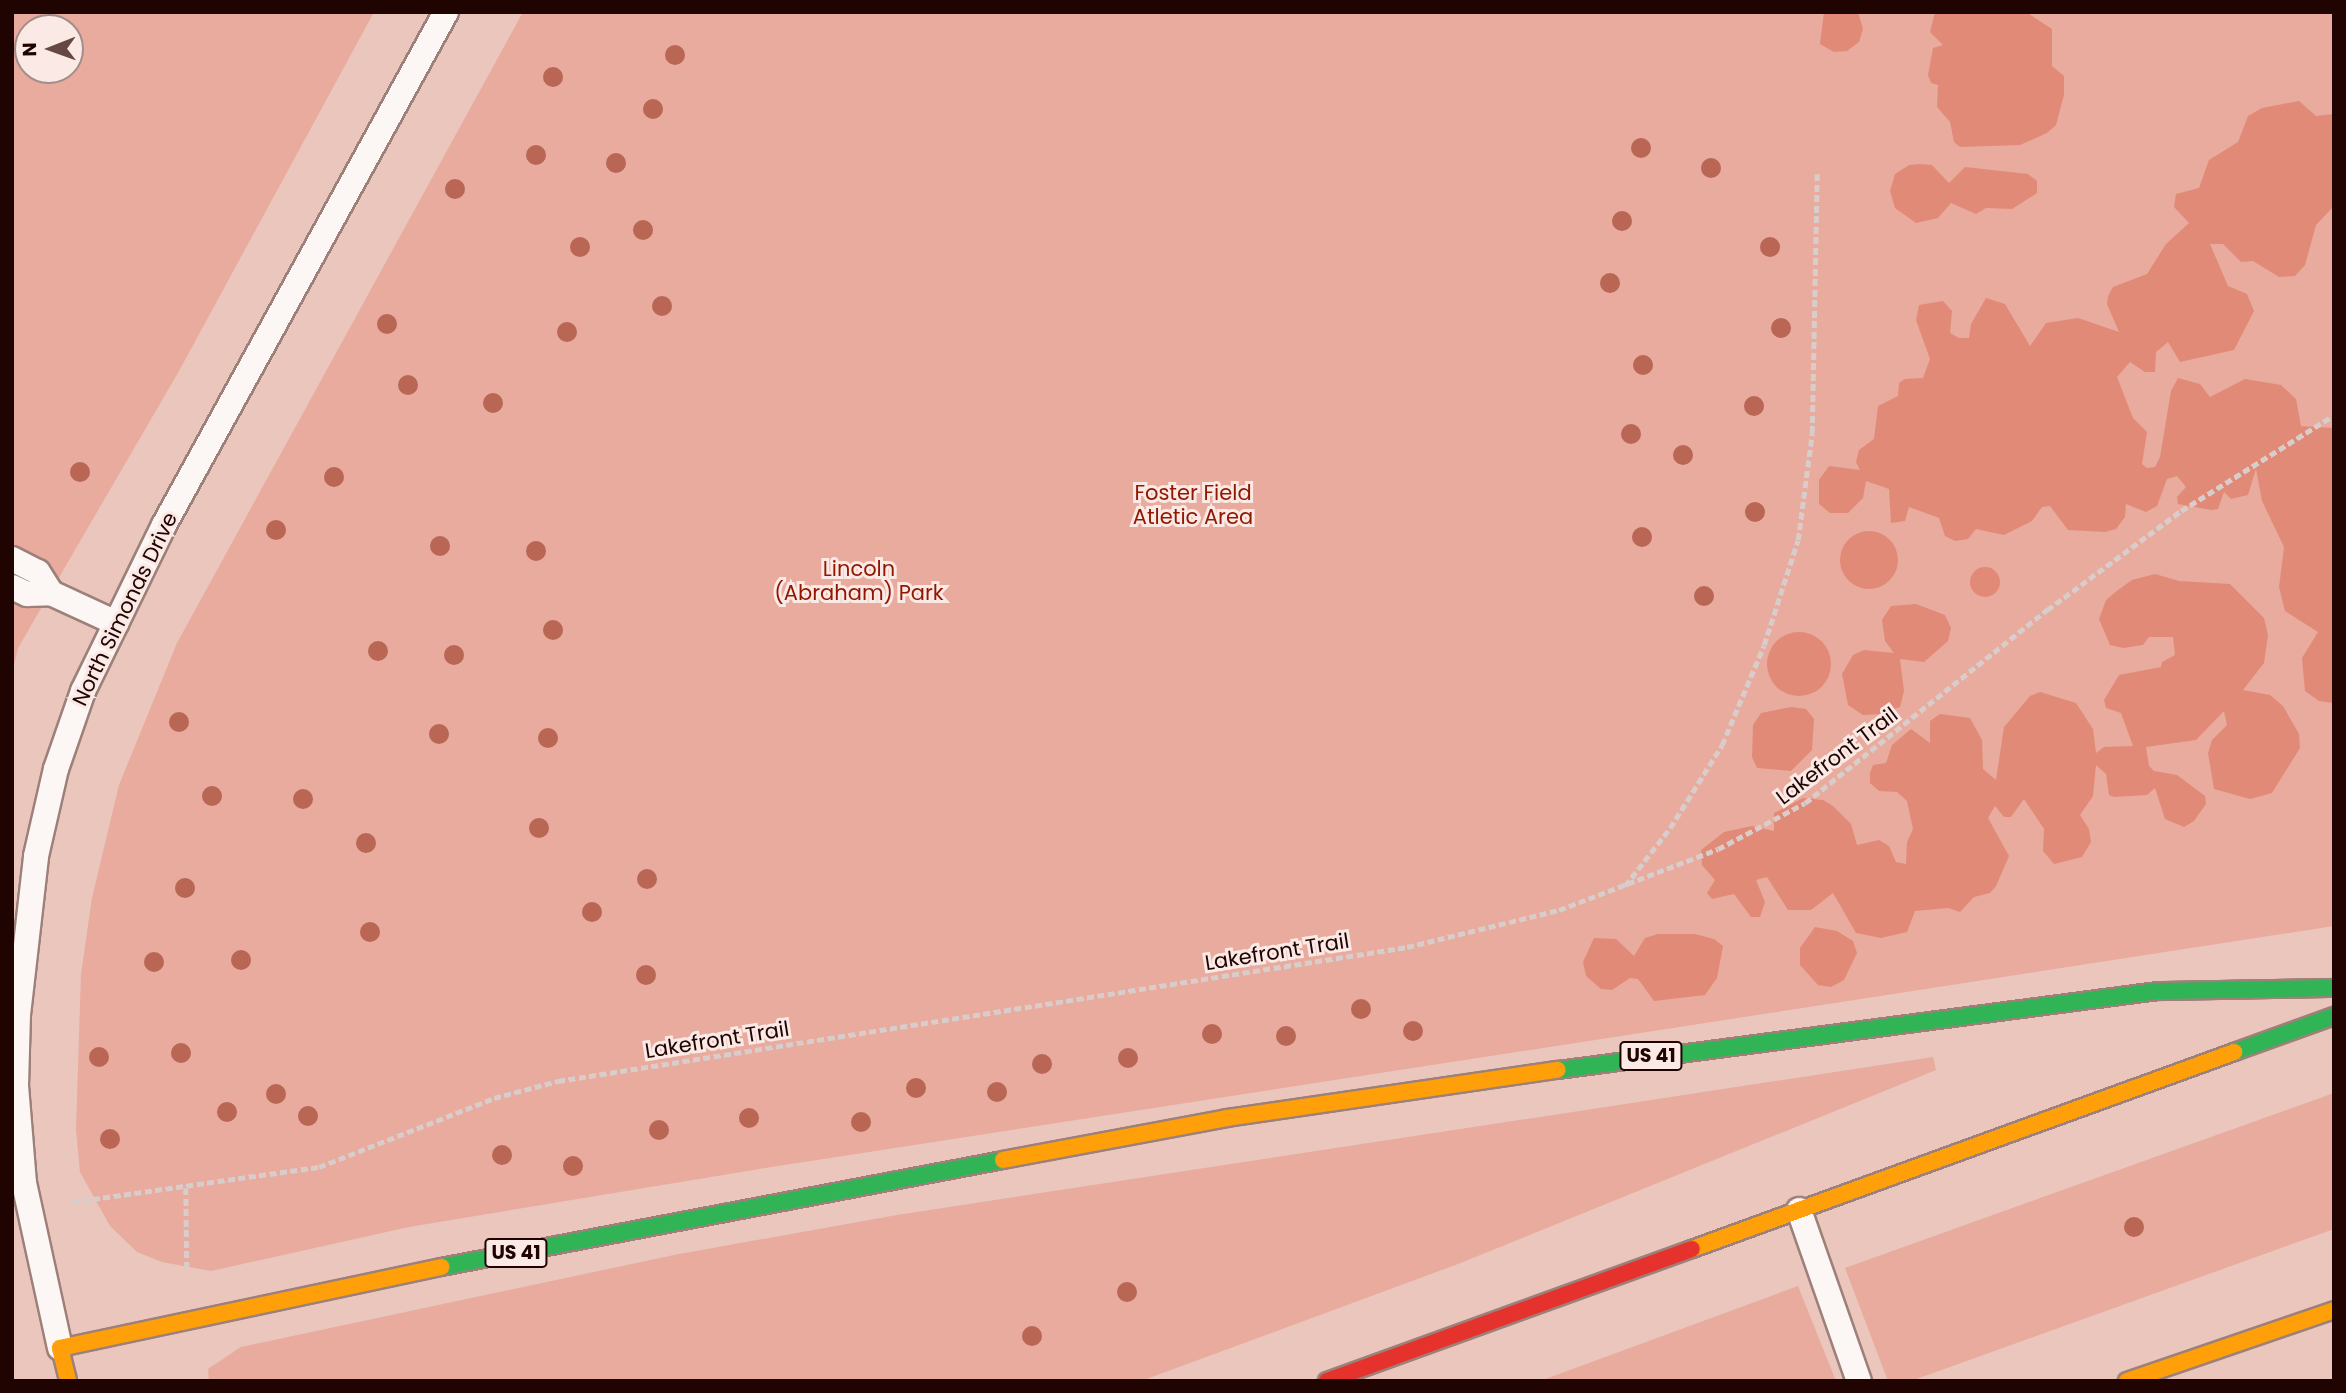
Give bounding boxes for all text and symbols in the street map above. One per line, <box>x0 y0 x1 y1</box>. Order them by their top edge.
north arrow <box>14 14 84 84</box>
text: N <box>16 42 43 57</box>
park label: Foster Field Atletic Area <box>1133 480 1253 530</box>
street label: North Simonds Drive <box>67 508 183 710</box>
park label: Lincoln (Abraham) Park <box>774 556 944 606</box>
street label: Lakefront Trail <box>1771 702 1903 810</box>
street label: Lakefront Trail <box>1203 928 1351 976</box>
street label: Lakefront Trail <box>643 1016 791 1064</box>
road number: US 41 <box>1618 1040 1684 1072</box>
road number: US 41 <box>483 1238 549 1268</box>

